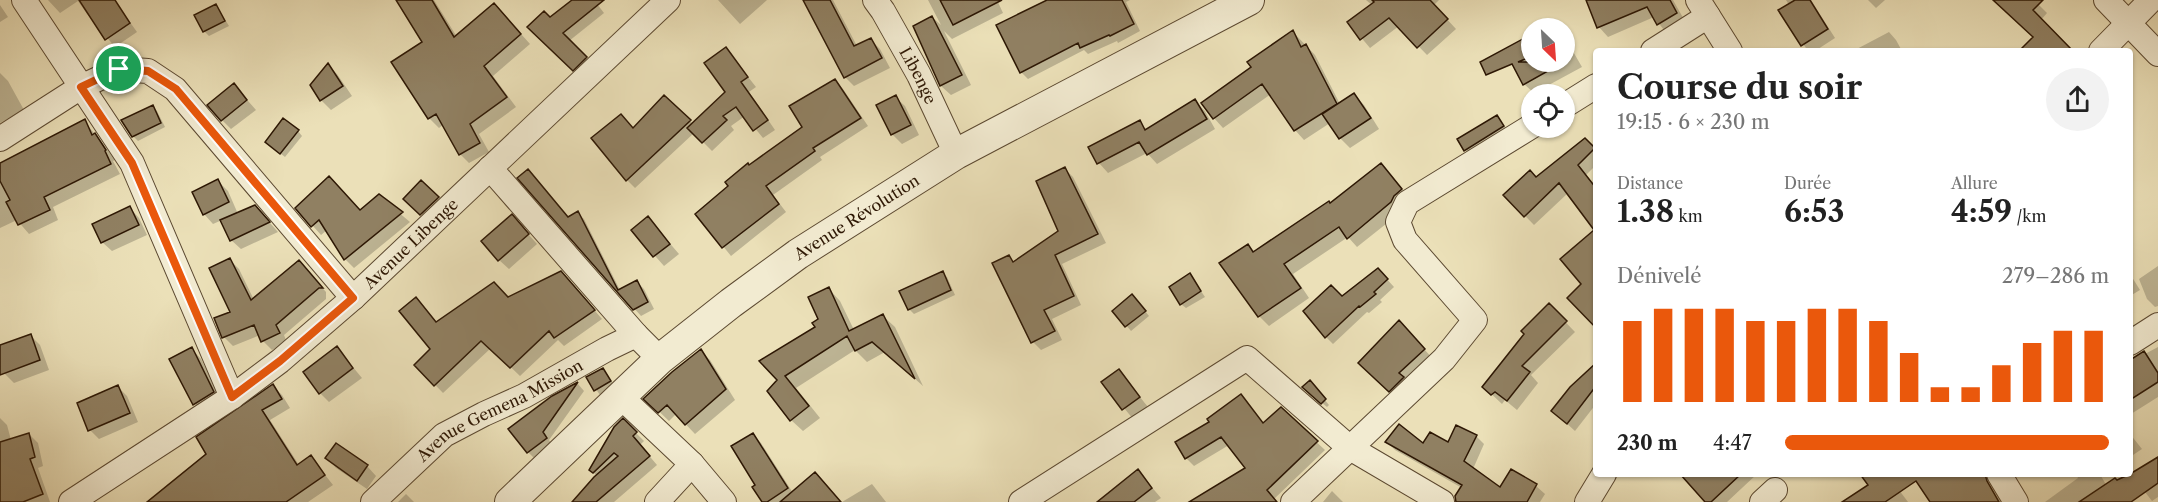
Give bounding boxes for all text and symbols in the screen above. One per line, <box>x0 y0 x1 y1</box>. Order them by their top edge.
north arrow <box>1521 18 1575 72</box>
map controls <box>1521 18 1575 138</box>
pin <box>93 43 144 94</box>
street label: Libenge <box>895 43 941 107</box>
icon: arrive <box>102 52 135 85</box>
text: Course du soir <box>1617 67 1862 108</box>
button: share <box>2046 68 2109 131</box>
button: locate <box>1521 84 1575 138</box>
text: 19:15 · 6 × 230 m <box>1617 110 1770 134</box>
street label: Avenue Révolution <box>789 170 923 265</box>
text: Distance <box>1617 173 1683 193</box>
text: Durée <box>1784 173 1831 193</box>
text: Allure <box>1951 173 1998 193</box>
text: 1.38 <box>1617 193 1674 230</box>
text: 6:53 <box>1784 193 1844 230</box>
text: 4:59 <box>1951 193 2012 230</box>
street label: Avenue Libenge <box>359 194 462 294</box>
text: km <box>1674 206 1703 226</box>
text: /km <box>2012 206 2046 226</box>
text: Dénivelé <box>1617 264 1701 288</box>
text: 279–286 m <box>2002 264 2109 288</box>
street label: Avenue Gemena Mission <box>412 355 586 466</box>
text: 230 m <box>1617 431 1678 455</box>
text: 4:47 <box>1713 431 1752 455</box>

